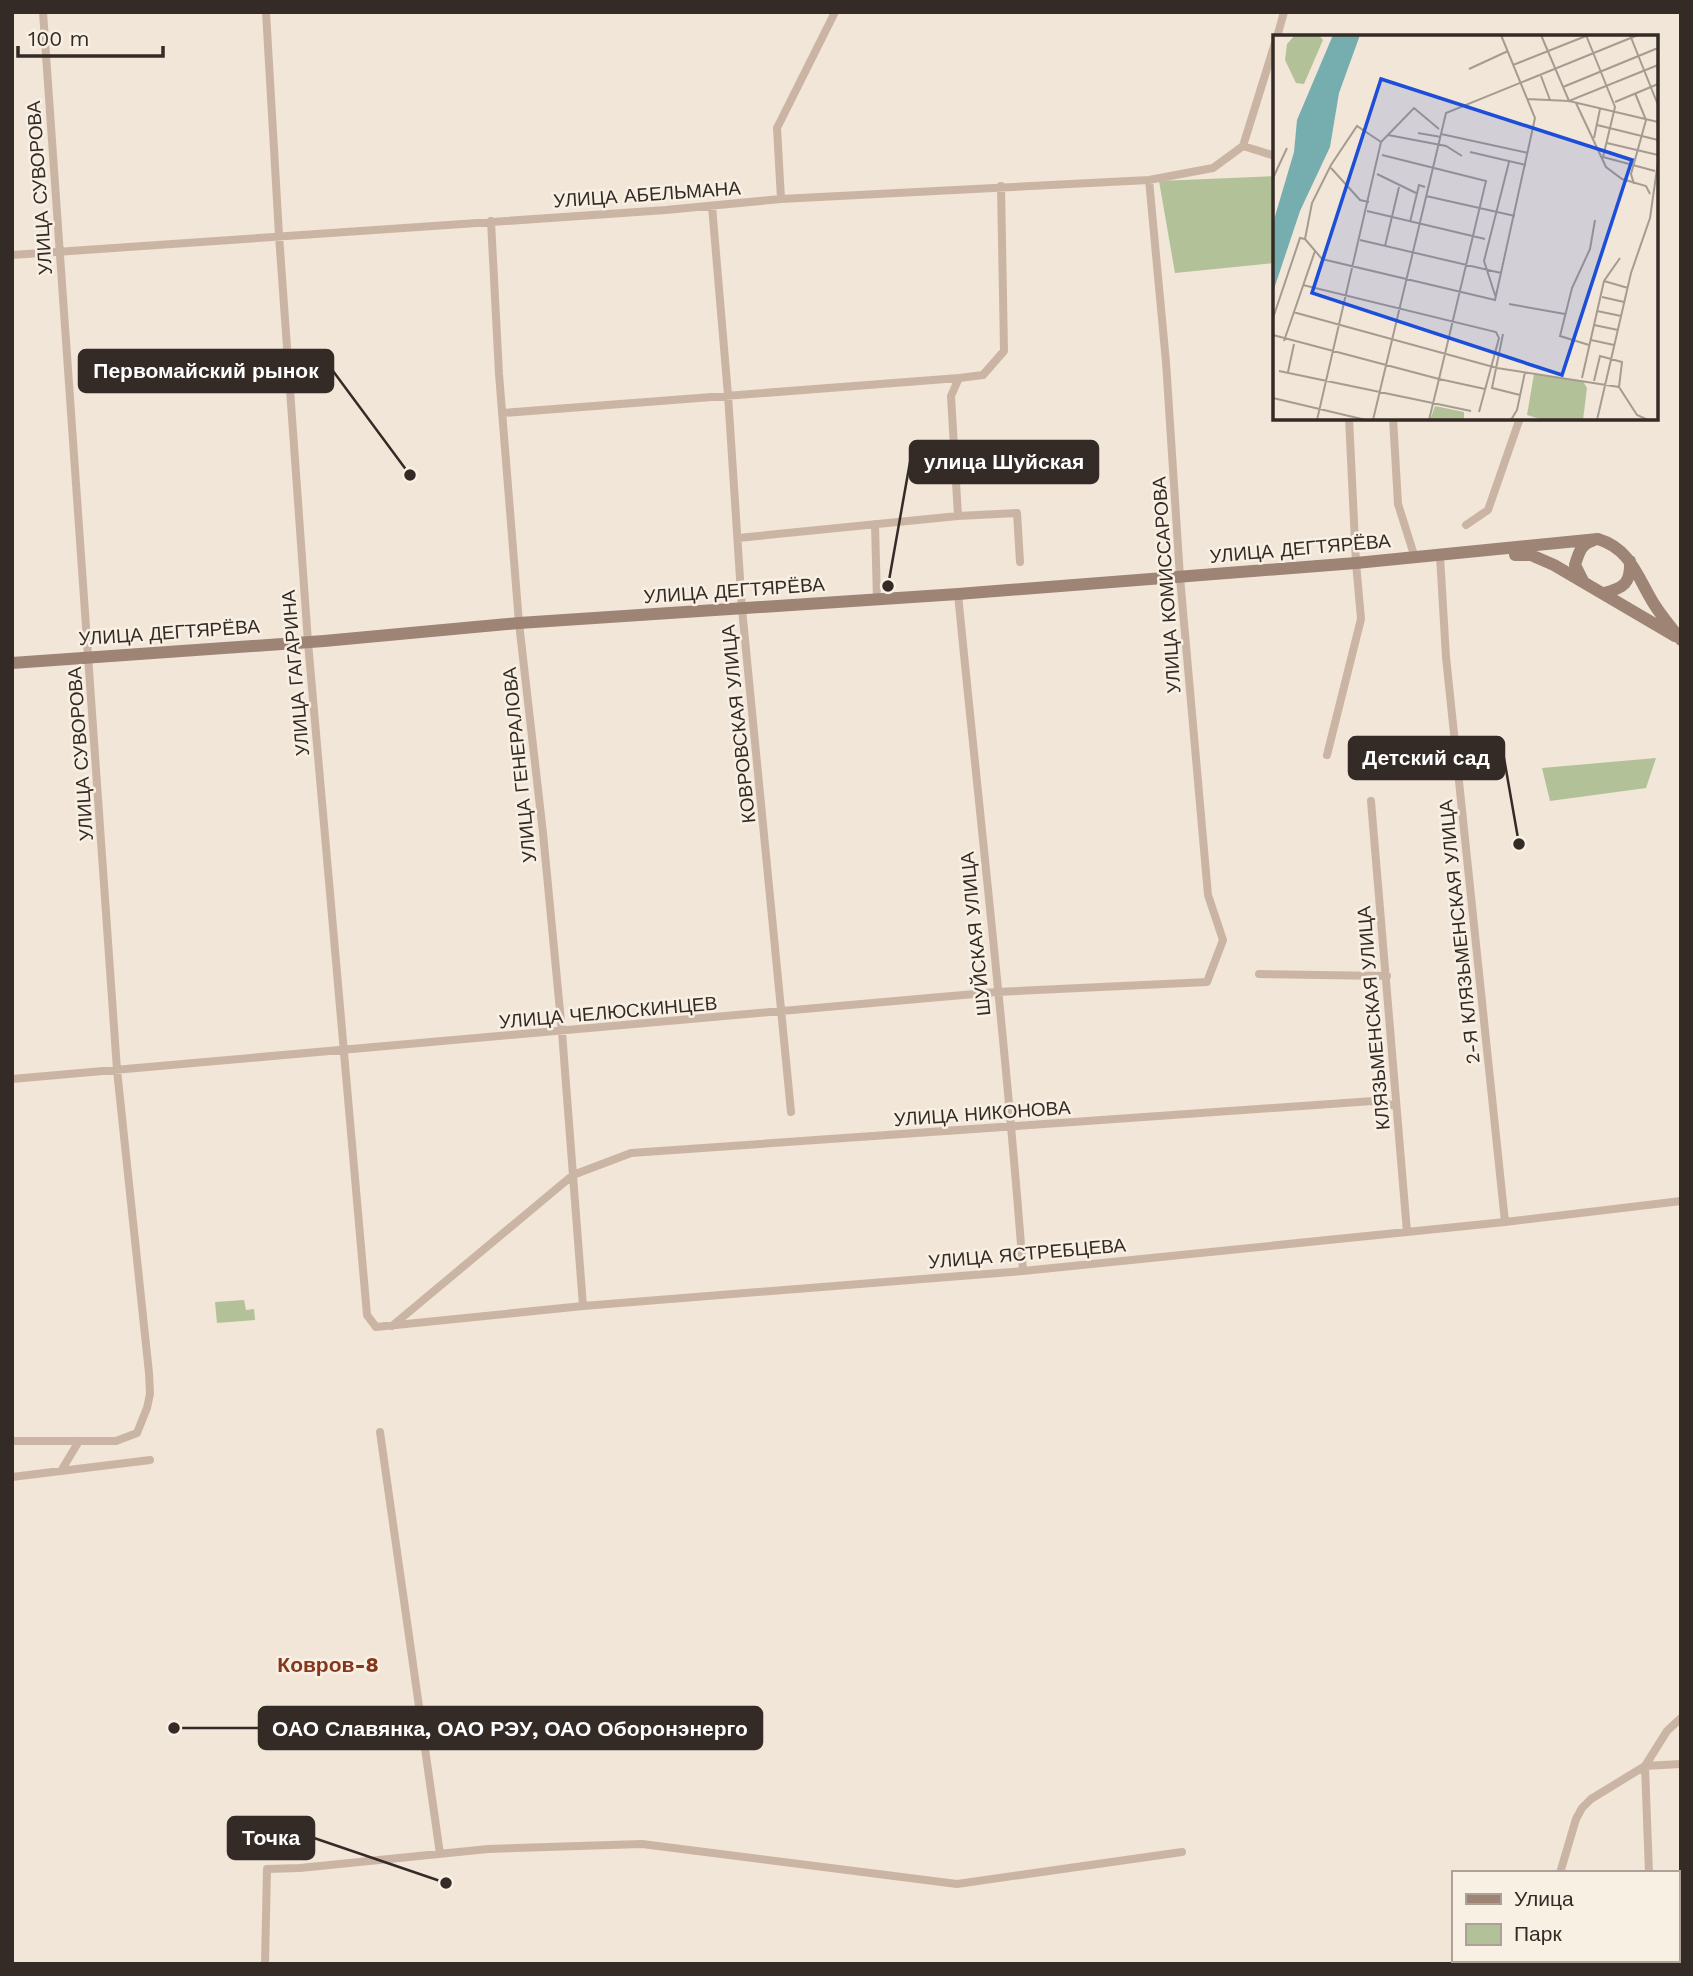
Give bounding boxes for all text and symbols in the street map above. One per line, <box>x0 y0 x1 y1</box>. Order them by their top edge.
scale bar <box>18 14 163 58</box>
text: 100 m <box>28 26 90 51</box>
inset map <box>1273 35 1658 420</box>
street label: УЛИЦА СУВОРОВА <box>22 100 57 276</box>
street label: УЛИЦА АБЕЛЬМАНА <box>552 176 742 213</box>
callout: Первомайский рынок <box>79 350 333 392</box>
text: Первомайский рынок <box>93 358 319 383</box>
callout: улица Шуйская <box>910 441 1098 483</box>
text: улица Шуйская <box>924 449 1084 474</box>
street label: УЛИЦА КОМИССАРОВА <box>1147 475 1186 694</box>
street label: УЛИЦА ДЕГТЯРЁВА <box>1209 529 1392 568</box>
street label: УЛИЦА ДЕГТЯРЁВА <box>643 573 826 608</box>
street label: УЛИЦА ГАГАРИНА <box>277 589 314 757</box>
street label: УЛИЦА ДЕГТЯРЁВА <box>78 615 261 650</box>
street label: КОВРОВСКАЯ УЛИЦА <box>717 623 760 824</box>
street label: УЛИЦА СУВОРОВА <box>63 666 98 842</box>
street label: УЛИЦА ГЕНЕРАЛОВА <box>498 666 541 864</box>
callout: Детский сад <box>1349 737 1504 779</box>
text: Детский сад <box>1362 745 1490 770</box>
street label: 2-Я КЛЯЗЬМЕНСКАЯ УЛИЦА <box>1434 798 1485 1065</box>
street label: ШУЙСКАЯ УЛИЦА <box>955 850 996 1017</box>
street label: КЛЯЗЬМЕНСКАЯ УЛИЦА <box>1352 905 1395 1131</box>
street label: УЛИЦА ЧЕЛЮСКИНЦЕВ <box>498 991 718 1034</box>
street label: УЛИЦА НИКОНОВА <box>893 1096 1071 1131</box>
street label: УЛИЦА ЯСТРЕБЦЕВА <box>927 1233 1127 1274</box>
district label: Ковров-8 <box>277 1652 379 1677</box>
callout: ОАО Славянка, ОАО РЭУ, ОАО Оборонэнерго <box>259 1707 762 1749</box>
text: ОАО Славянка, ОАО РЭУ, ОАО Оборонэнерго <box>272 1716 748 1741</box>
callout: Точка <box>228 1817 314 1859</box>
text: Точка <box>242 1825 300 1850</box>
legend <box>1452 1871 1679 1962</box>
text: Улица <box>1514 1886 1574 1911</box>
text: Парк <box>1514 1921 1562 1946</box>

